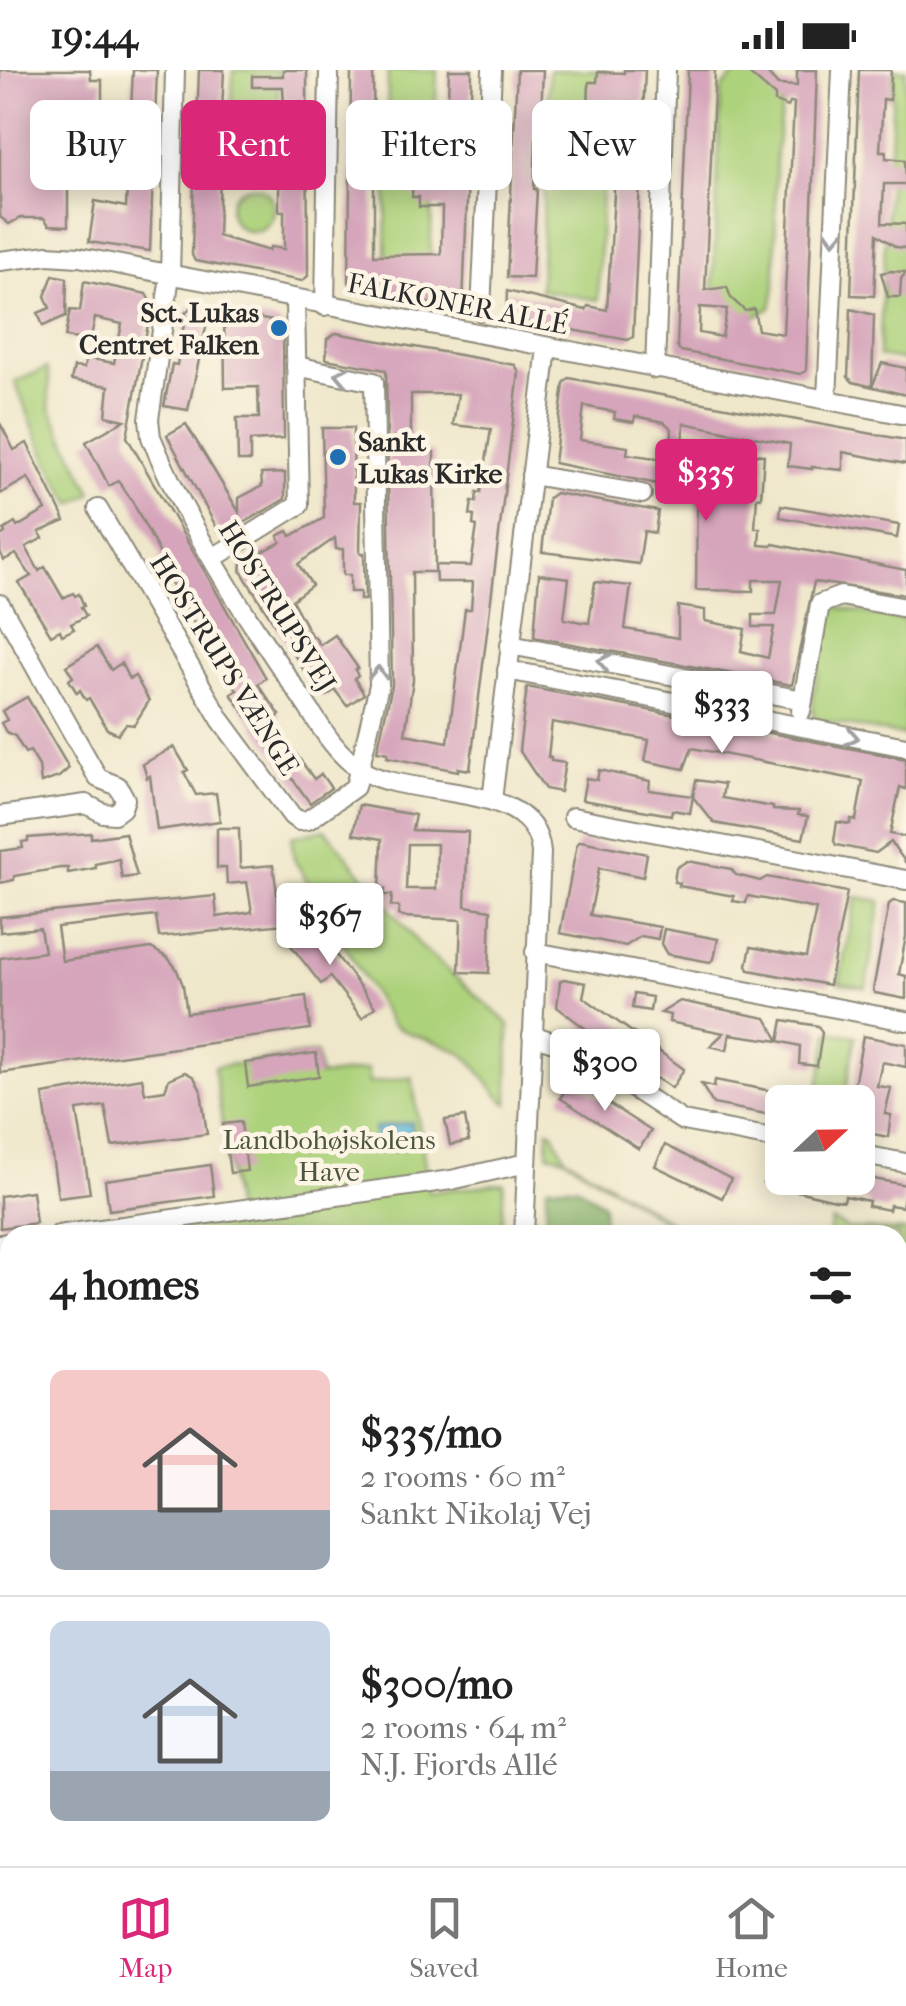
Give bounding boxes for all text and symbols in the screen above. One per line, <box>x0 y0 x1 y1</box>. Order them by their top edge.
text: 19:44 <box>50 13 138 58</box>
chip: Buy <box>30 100 161 190</box>
chip: Rent <box>181 100 326 190</box>
chip: Filters <box>346 100 512 190</box>
chip: New <box>532 100 671 190</box>
one-way arrow <box>824 230 845 246</box>
street label: FALKONER ALLÉ <box>345 266 571 341</box>
place label: Sct. Lukas Centret Falken <box>79 296 260 361</box>
marker: Sct. Lukas Centret Falken <box>268 317 290 339</box>
one-way arrow <box>334 365 351 386</box>
place label: Sankt Lukas Kirke <box>358 425 503 490</box>
pin: $335 <box>647 439 765 524</box>
marker: Sankt Lukas Kirke <box>327 446 349 468</box>
text: $335 <box>677 453 735 490</box>
street label: HOSTRUPSVEJ <box>212 515 343 698</box>
street label: HOSTRUPS VÆNGE <box>143 547 306 781</box>
one-way arrow <box>595 653 612 674</box>
one-way arrow <box>367 665 388 681</box>
pin: $333 <box>663 671 781 756</box>
text: $333 <box>694 685 750 722</box>
one-way arrow <box>843 725 860 746</box>
pin: $367 <box>271 883 389 968</box>
text: $367 <box>298 897 362 934</box>
pin: $300 <box>546 1029 664 1114</box>
text: $300 <box>572 1043 638 1080</box>
north arrow <box>765 1085 875 1195</box>
map controls <box>765 1085 875 1195</box>
park label: Landbohøjskolens Have <box>223 1123 436 1188</box>
icon: filters <box>803 1258 858 1313</box>
text: 4 homes <box>50 1261 199 1310</box>
text: $335/mo <box>360 1409 502 1458</box>
icon: home <box>130 1410 250 1530</box>
text: 2 rooms · 60 m² <box>360 1458 565 1495</box>
text: Sankt Nikolaj Vej <box>360 1495 592 1532</box>
text: $300/mo <box>360 1660 513 1709</box>
icon: home <box>130 1661 250 1781</box>
text: 2 rooms · 64 m² <box>360 1709 566 1746</box>
text: N.J. Fjords Allé <box>360 1746 558 1783</box>
tab: Map <box>118 1891 173 1984</box>
tab: Saved <box>409 1891 479 1984</box>
tab: Home <box>715 1891 788 1984</box>

